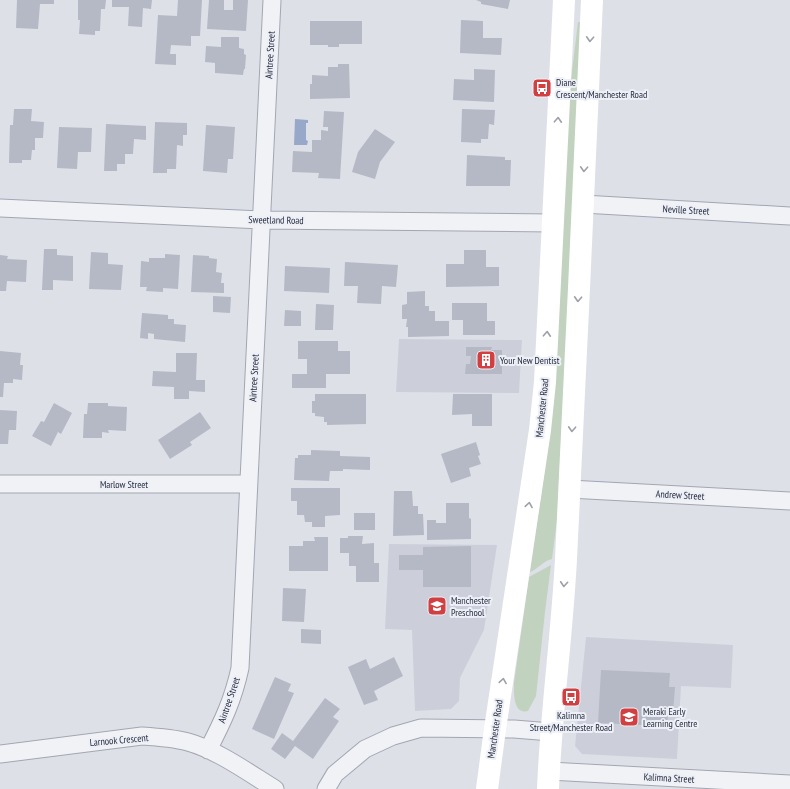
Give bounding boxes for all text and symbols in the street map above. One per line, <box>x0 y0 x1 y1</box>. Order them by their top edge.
street label: Aintree Street <box>262 31 278 79</box>
one-way arrow <box>586 36 595 42</box>
place label: Diane Crescent/Manchester Road <box>556 76 647 101</box>
bus stop icon: Diane Crescent/Manchester Road <box>531 77 553 99</box>
one-way arrow <box>554 117 562 123</box>
one-way arrow <box>580 166 589 172</box>
street label: Neville Street <box>662 202 710 218</box>
street label: Sweetland Road <box>248 213 304 227</box>
one-way arrow <box>574 296 582 302</box>
one-way arrow <box>543 331 551 337</box>
building icon: Your New Dentist <box>475 349 497 371</box>
street label: Aintree Street <box>246 354 262 402</box>
place label: Your New Dentist <box>500 354 560 367</box>
street label: Manchester Road <box>532 378 552 438</box>
one-way arrow <box>568 426 576 432</box>
street label: Marlow Street <box>100 478 148 491</box>
street label: Andrew Street <box>655 487 705 503</box>
one-way arrow <box>524 502 533 508</box>
one-way arrow <box>560 581 569 587</box>
place label: Manchester Preschool <box>451 594 491 619</box>
school or university icon: Manchester Preschool <box>426 595 448 617</box>
street label: Aintree Street <box>215 675 243 725</box>
one-way arrow <box>498 678 506 684</box>
bus stop icon: Kalimna Street/Manchester Road <box>560 686 582 708</box>
street label: Manchester Road <box>484 699 506 759</box>
place label: Meraki Early Learning Centre <box>643 705 697 730</box>
school or university icon: Meraki Early Learning Centre <box>618 706 640 728</box>
place label: Kalimna Street/Manchester Road <box>530 709 612 734</box>
street label: Larnook Crescent <box>89 731 149 749</box>
street label: Kalimna Street <box>643 770 695 786</box>

